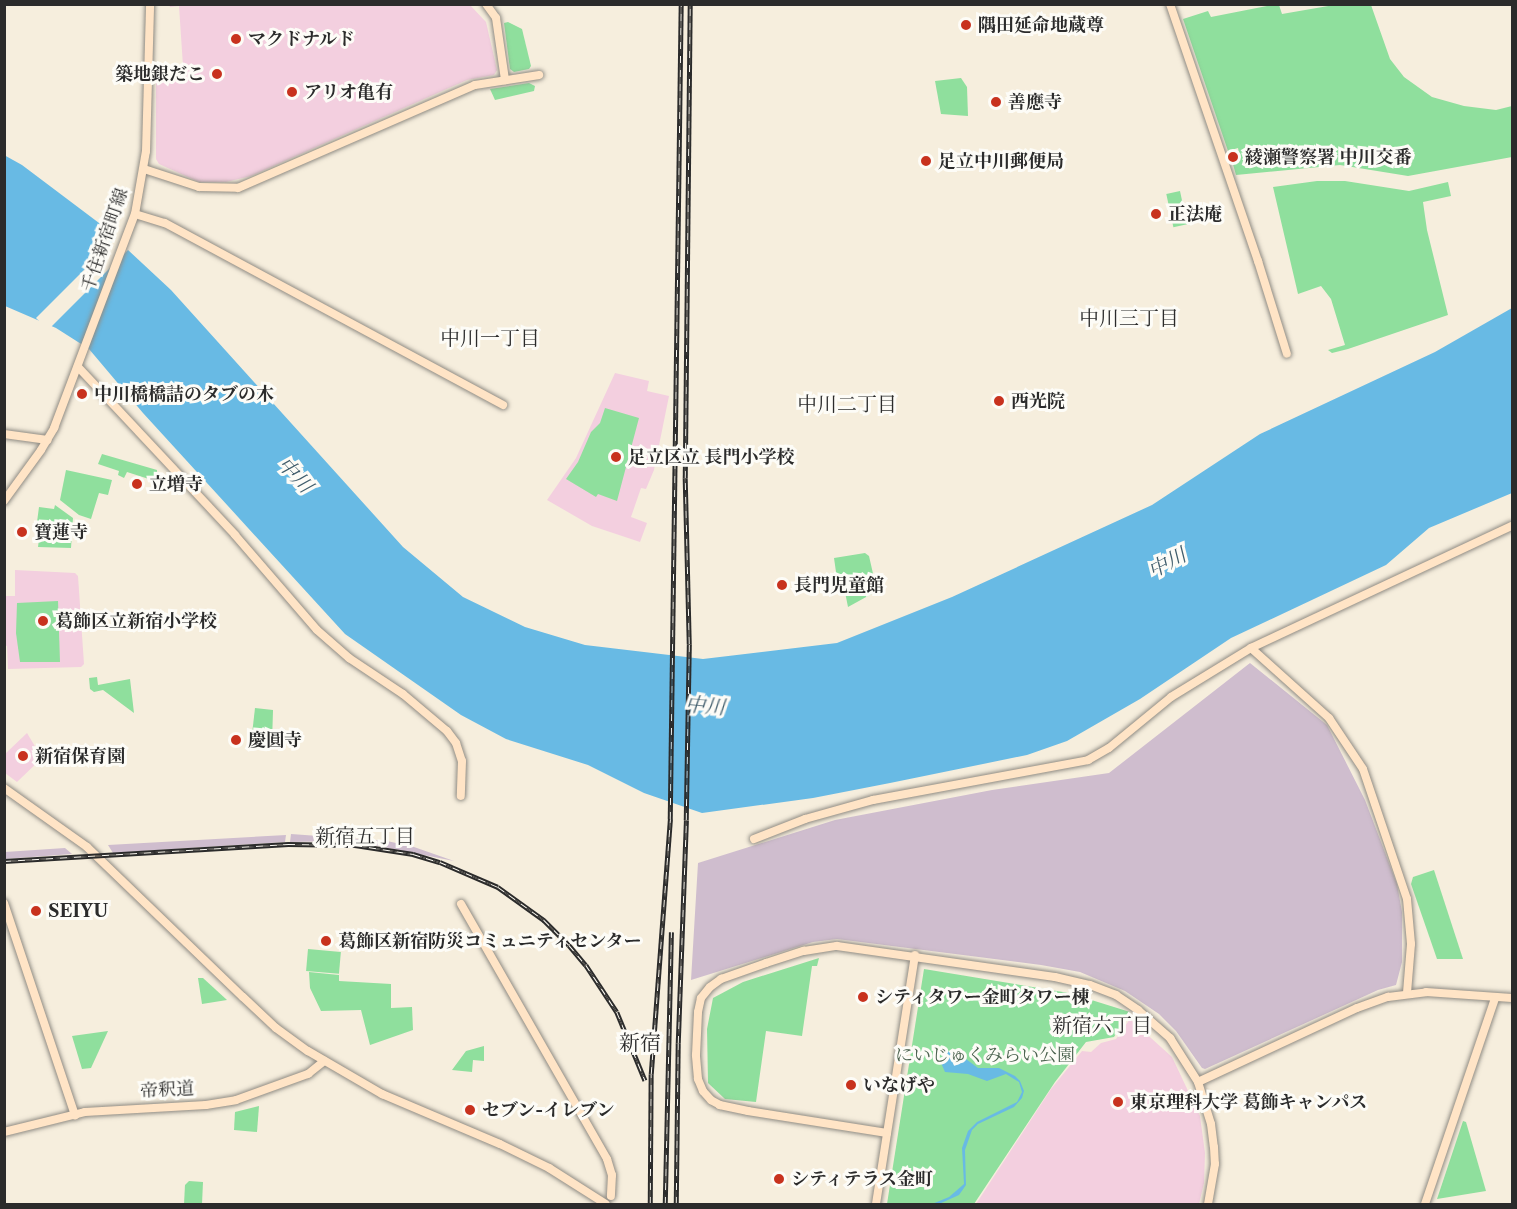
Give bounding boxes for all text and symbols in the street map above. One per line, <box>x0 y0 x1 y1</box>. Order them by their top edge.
place label: 隅田延命地蔵尊 <box>978 14 1104 36</box>
marker: 隅田延命地蔵尊 <box>959 18 973 32</box>
place label: マクドナルド <box>248 28 356 50</box>
marker: マクドナルド <box>229 32 243 46</box>
place label: 築地銀だこ <box>115 63 205 85</box>
marker: 築地銀だこ <box>210 67 224 81</box>
place label: アリオ亀有 <box>304 81 394 103</box>
marker: アリオ亀有 <box>285 85 299 99</box>
place label: 善應寺 <box>1008 91 1062 113</box>
marker: 善應寺 <box>989 95 1003 109</box>
place label: 綾瀬警察署 中川交番 <box>1245 146 1412 168</box>
place label: 足立中川郵便局 <box>938 150 1064 172</box>
marker: 綾瀬警察署 中川交番 <box>1226 150 1240 164</box>
marker: 足立中川郵便局 <box>919 154 933 168</box>
street label: 千住新宿町線 <box>77 185 133 295</box>
place label: 正法庵 <box>1168 203 1222 225</box>
marker: 正法庵 <box>1149 207 1163 221</box>
district label: 中川三丁目 <box>1079 306 1179 330</box>
district label: 中川一丁目 <box>440 326 540 350</box>
place label: 中川橋橋詰のタブの木 <box>94 383 274 405</box>
marker: 中川橋橋詰のタブの木 <box>75 387 89 401</box>
place label: 西光院 <box>1011 390 1065 412</box>
district label: 中川二丁目 <box>797 392 897 416</box>
marker: 西光院 <box>992 394 1006 408</box>
place label: 足立区立 長門小学校 <box>628 446 795 468</box>
marker: 足立区立 長門小学校 <box>609 450 623 464</box>
water label: 中川 <box>273 452 317 498</box>
place label: 立増寺 <box>149 473 203 495</box>
marker: 立増寺 <box>130 477 144 491</box>
place label: 寶蓮寺 <box>34 521 88 543</box>
marker: 寶蓮寺 <box>15 525 29 539</box>
water label: 中川 <box>1144 543 1190 583</box>
place label: 長門児童館 <box>794 574 884 596</box>
marker: 長門児童館 <box>775 578 789 592</box>
place label: 葛飾区立新宿小学校 <box>55 610 217 632</box>
marker: 葛飾区立新宿小学校 <box>36 614 50 628</box>
water label: 中川 <box>684 692 726 720</box>
place label: 慶圓寺 <box>248 729 302 751</box>
marker: 慶圓寺 <box>229 733 243 747</box>
place label: 新宿保育園 <box>35 745 125 767</box>
marker: 新宿保育園 <box>16 749 30 763</box>
district label: 新宿五丁目 <box>315 824 415 848</box>
place label: SEIYU <box>48 900 108 922</box>
marker: SEIYU <box>29 904 43 918</box>
place label: 葛飾区新宿防災コミュニティセンター <box>338 930 644 952</box>
marker: 葛飾区新宿防災コミュニティセンター <box>319 934 333 948</box>
place label: シティタワー金町タワー棟 <box>875 986 1091 1008</box>
marker: シティタワー金町タワー棟 <box>856 990 870 1004</box>
district label: 新宿六丁目 <box>1052 1013 1152 1037</box>
district label: 新宿 <box>619 1030 661 1056</box>
park label: にいじゅくみらい公園 <box>895 1044 1075 1066</box>
place label: いなげや <box>863 1074 935 1096</box>
street label: 帝釈道 <box>139 1078 195 1102</box>
marker: いなげや <box>844 1078 858 1092</box>
place label: 東京理科大学 葛飾キャンパス <box>1130 1091 1369 1113</box>
marker: 東京理科大学 葛飾キャンパス <box>1111 1095 1125 1109</box>
place label: セブン-イレブン <box>482 1099 616 1121</box>
marker: セブン-イレブン <box>463 1103 477 1117</box>
place label: シティテラス金町 <box>791 1168 935 1190</box>
marker: シティテラス金町 <box>772 1172 786 1186</box>

